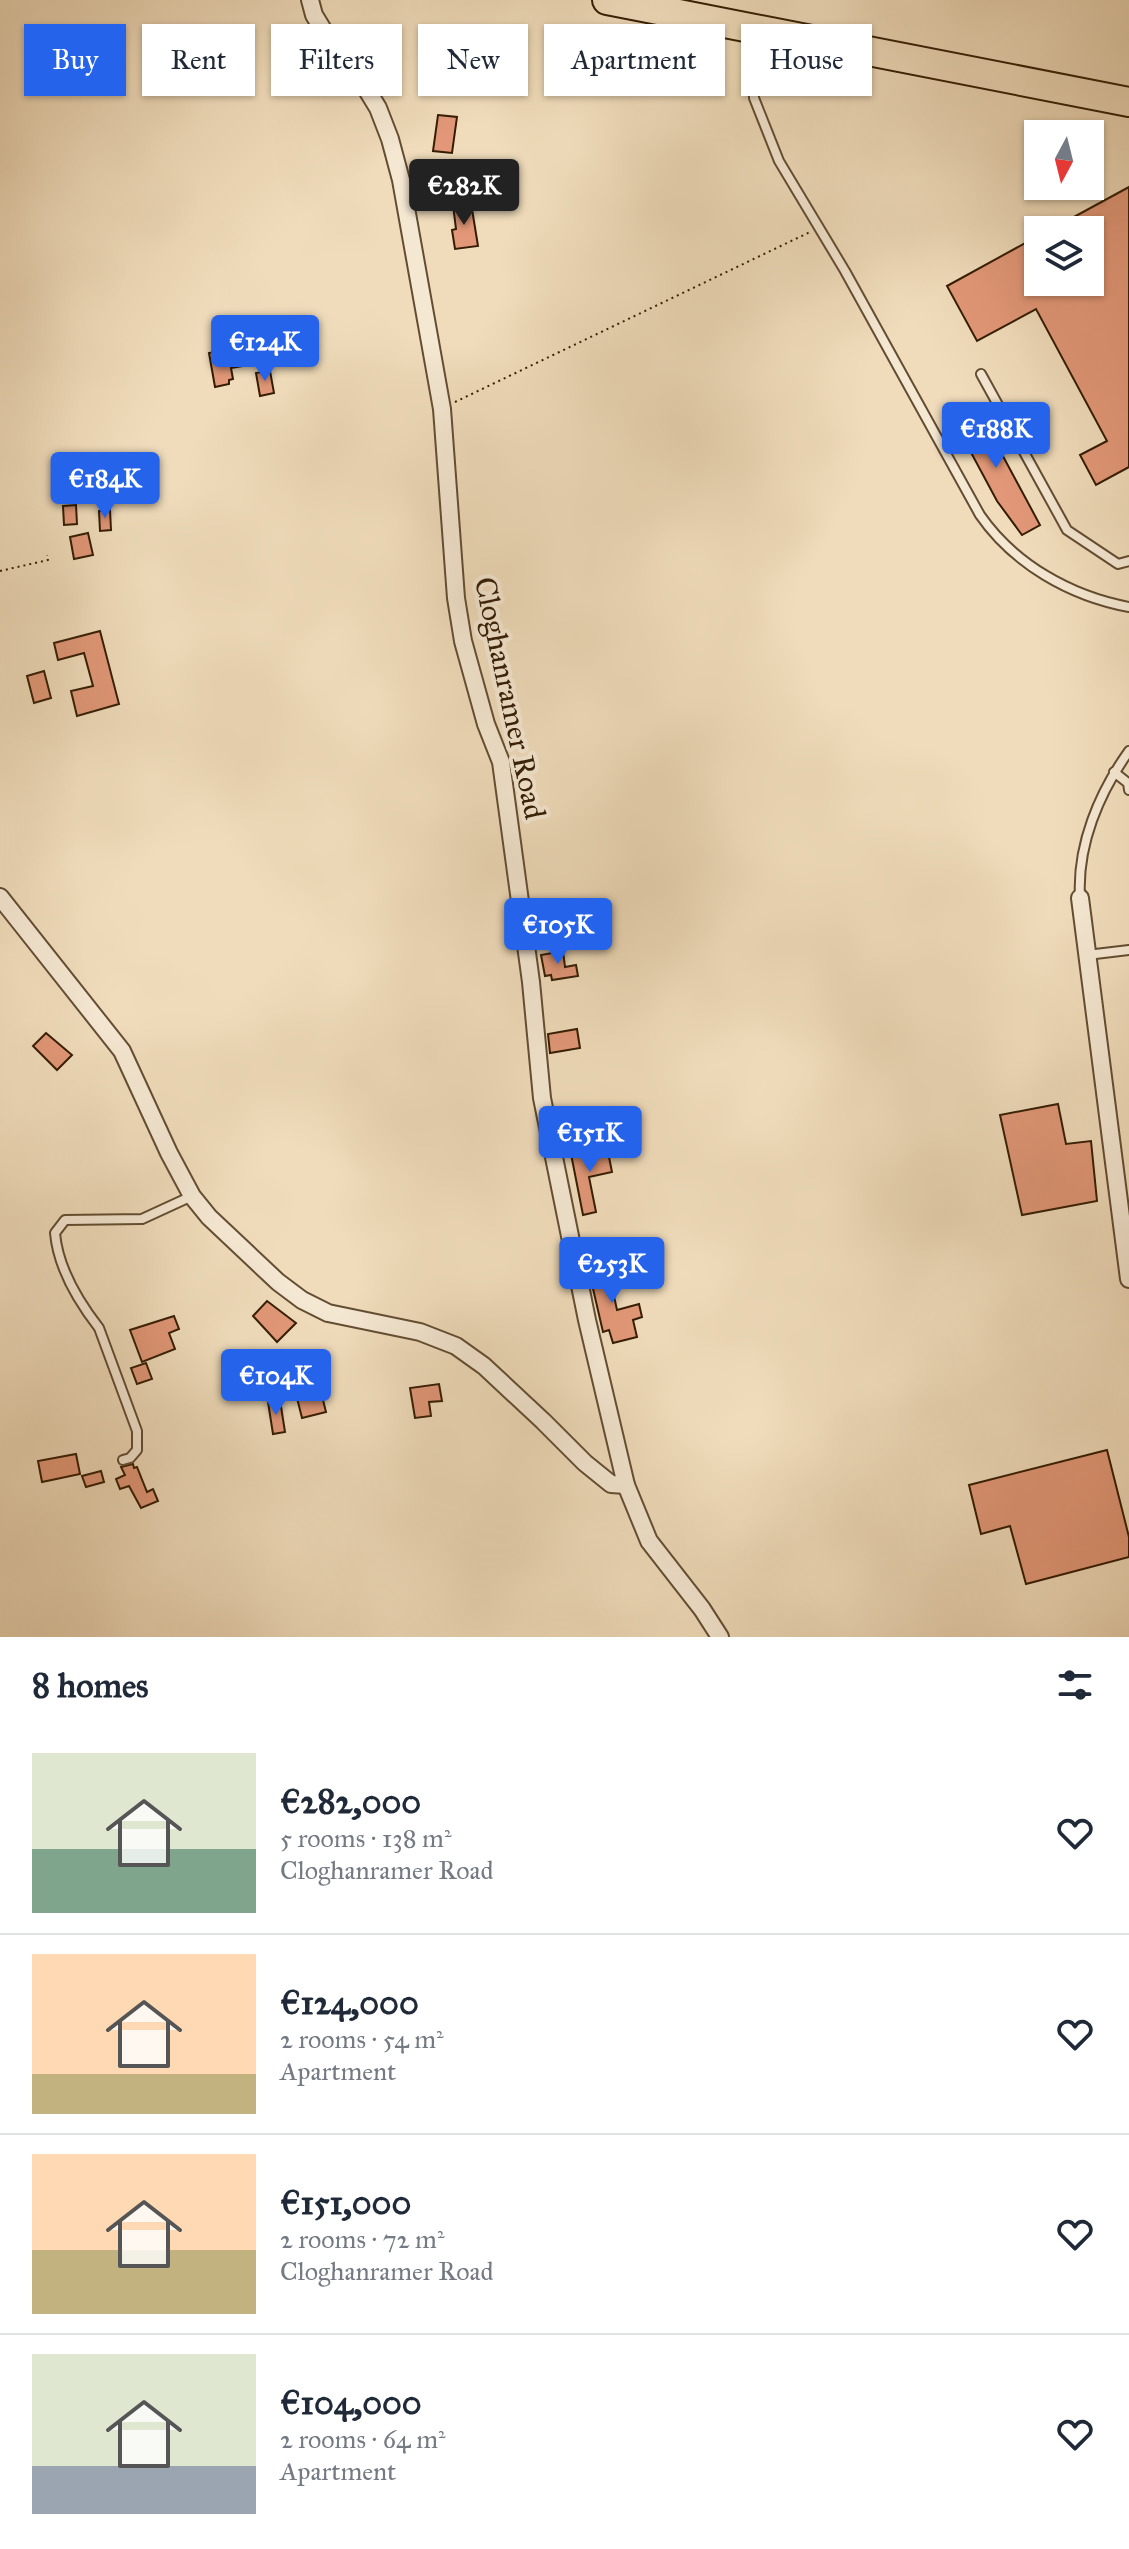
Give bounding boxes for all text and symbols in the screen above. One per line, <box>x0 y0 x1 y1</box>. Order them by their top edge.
chip: Buy <box>24 24 126 96</box>
chip: Rent <box>142 24 255 96</box>
chip: Filters <box>271 24 402 96</box>
chip: New <box>418 24 528 96</box>
chip: Apartment <box>544 24 725 96</box>
chip: House <box>741 24 872 96</box>
north arrow <box>1024 120 1104 200</box>
map controls <box>1024 120 1104 296</box>
pin: €282K <box>408 159 520 227</box>
text: €282K <box>427 169 501 201</box>
button: layers <box>1024 216 1104 296</box>
pin: €124K <box>209 315 321 383</box>
text: €124K <box>229 325 301 357</box>
pin: €188K <box>940 402 1052 470</box>
text: €188K <box>960 412 1032 444</box>
pin: €184K <box>49 452 161 520</box>
text: €184K <box>69 462 141 494</box>
street label: Cloghanramer Road <box>467 574 553 822</box>
pin: €105K <box>502 898 614 966</box>
text: €105K <box>522 908 594 940</box>
pin: €151K <box>534 1106 646 1174</box>
text: €151K <box>557 1116 623 1148</box>
pin: €253K <box>556 1237 668 1305</box>
text: €253K <box>577 1247 647 1279</box>
pin: €104K <box>220 1349 332 1417</box>
text: €104K <box>239 1359 313 1391</box>
icon: filters <box>1053 1663 1097 1707</box>
text: 8 homes <box>32 1665 148 1706</box>
text: €282,000 <box>280 1781 421 1822</box>
icon: home <box>96 1785 192 1881</box>
icon: heart <box>1053 1811 1097 1855</box>
text: 5 rooms · 138 m² <box>280 1822 452 1854</box>
text: Cloghanramer Road <box>280 1854 494 1886</box>
text: €124,000 <box>280 1982 419 2023</box>
icon: home <box>96 1986 192 2082</box>
icon: heart <box>1053 2012 1097 2056</box>
text: 2 rooms · 54 m² <box>280 2023 444 2055</box>
text: Apartment <box>280 2055 396 2087</box>
text: €151,000 <box>280 2182 411 2223</box>
icon: home <box>96 2186 192 2282</box>
icon: heart <box>1053 2212 1097 2256</box>
text: 2 rooms · 72 m² <box>280 2223 444 2255</box>
text: Cloghanramer Road <box>280 2255 494 2287</box>
text: €104,000 <box>280 2382 422 2423</box>
icon: home <box>96 2386 192 2482</box>
icon: heart <box>1053 2412 1097 2456</box>
text: 2 rooms · 64 m² <box>280 2423 446 2455</box>
text: Apartment <box>280 2455 396 2487</box>

